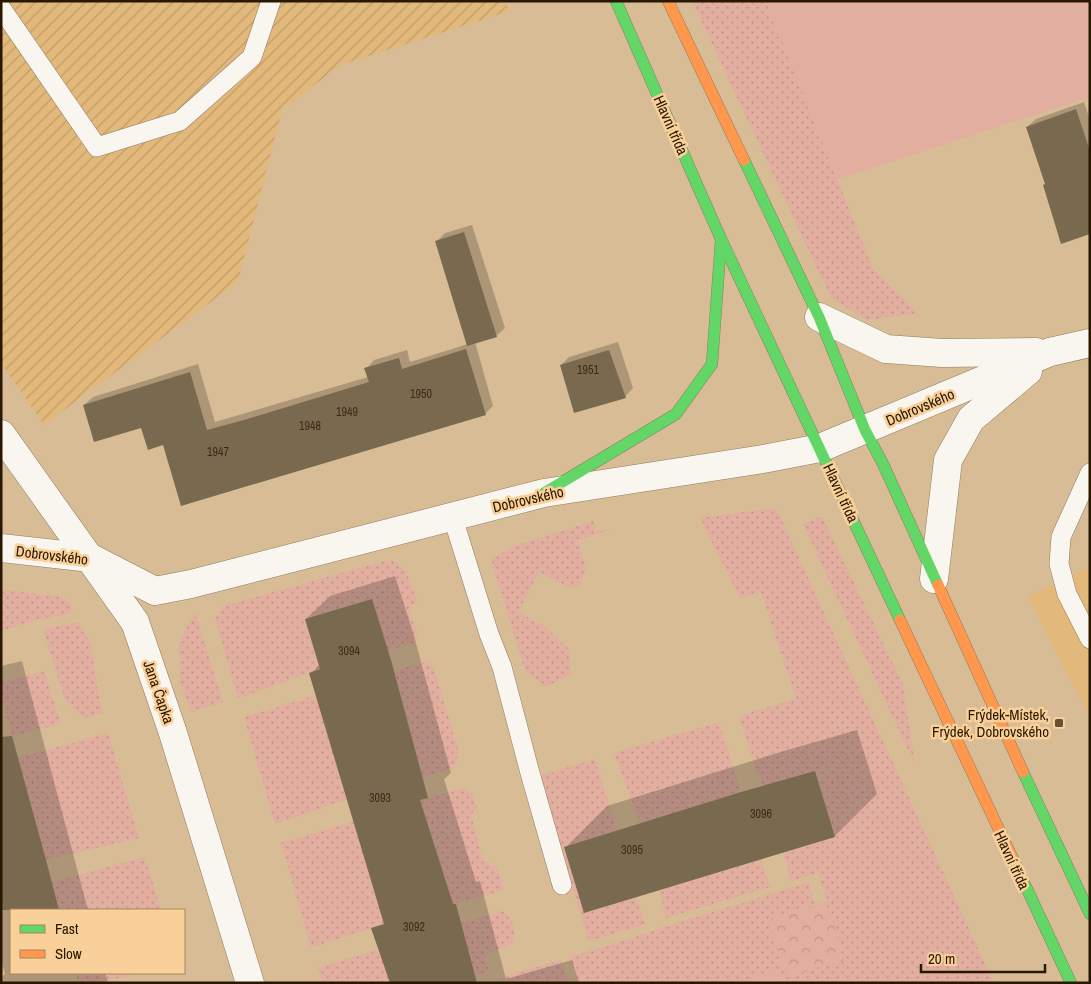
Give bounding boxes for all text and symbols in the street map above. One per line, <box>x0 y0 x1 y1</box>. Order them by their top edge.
street label: Hlavní třída <box>649 92 693 158</box>
house number: 1951 <box>577 362 599 378</box>
street label: Dobrovského <box>883 383 958 431</box>
house number: 1950 <box>410 386 432 402</box>
house number: 1949 <box>336 404 358 420</box>
house number: 1948 <box>299 418 321 434</box>
house number: 1947 <box>207 444 229 460</box>
street label: Hlavní třída <box>818 460 864 526</box>
street label: Dobrovského <box>490 481 566 517</box>
street label: Dobrovského <box>15 540 89 570</box>
house number: 3094 <box>338 643 360 659</box>
street label: Jana Čapka <box>138 658 180 727</box>
place label: Frýdek-Místek, Frýdek, Dobrovského <box>932 704 1049 742</box>
marker: Frýdek-Místek, Frýdek, Dobrovského <box>1053 717 1065 729</box>
house number: 3093 <box>369 790 391 806</box>
house number: 3096 <box>750 806 772 822</box>
street label: Hlavní třída <box>989 827 1035 893</box>
house number: 3095 <box>621 842 643 858</box>
legend <box>10 909 185 974</box>
text: Fast <box>55 918 79 939</box>
house number: 3092 <box>403 919 425 935</box>
scale bar <box>921 942 1045 974</box>
text: Slow <box>55 943 82 964</box>
text: 20 m <box>928 948 955 969</box>

